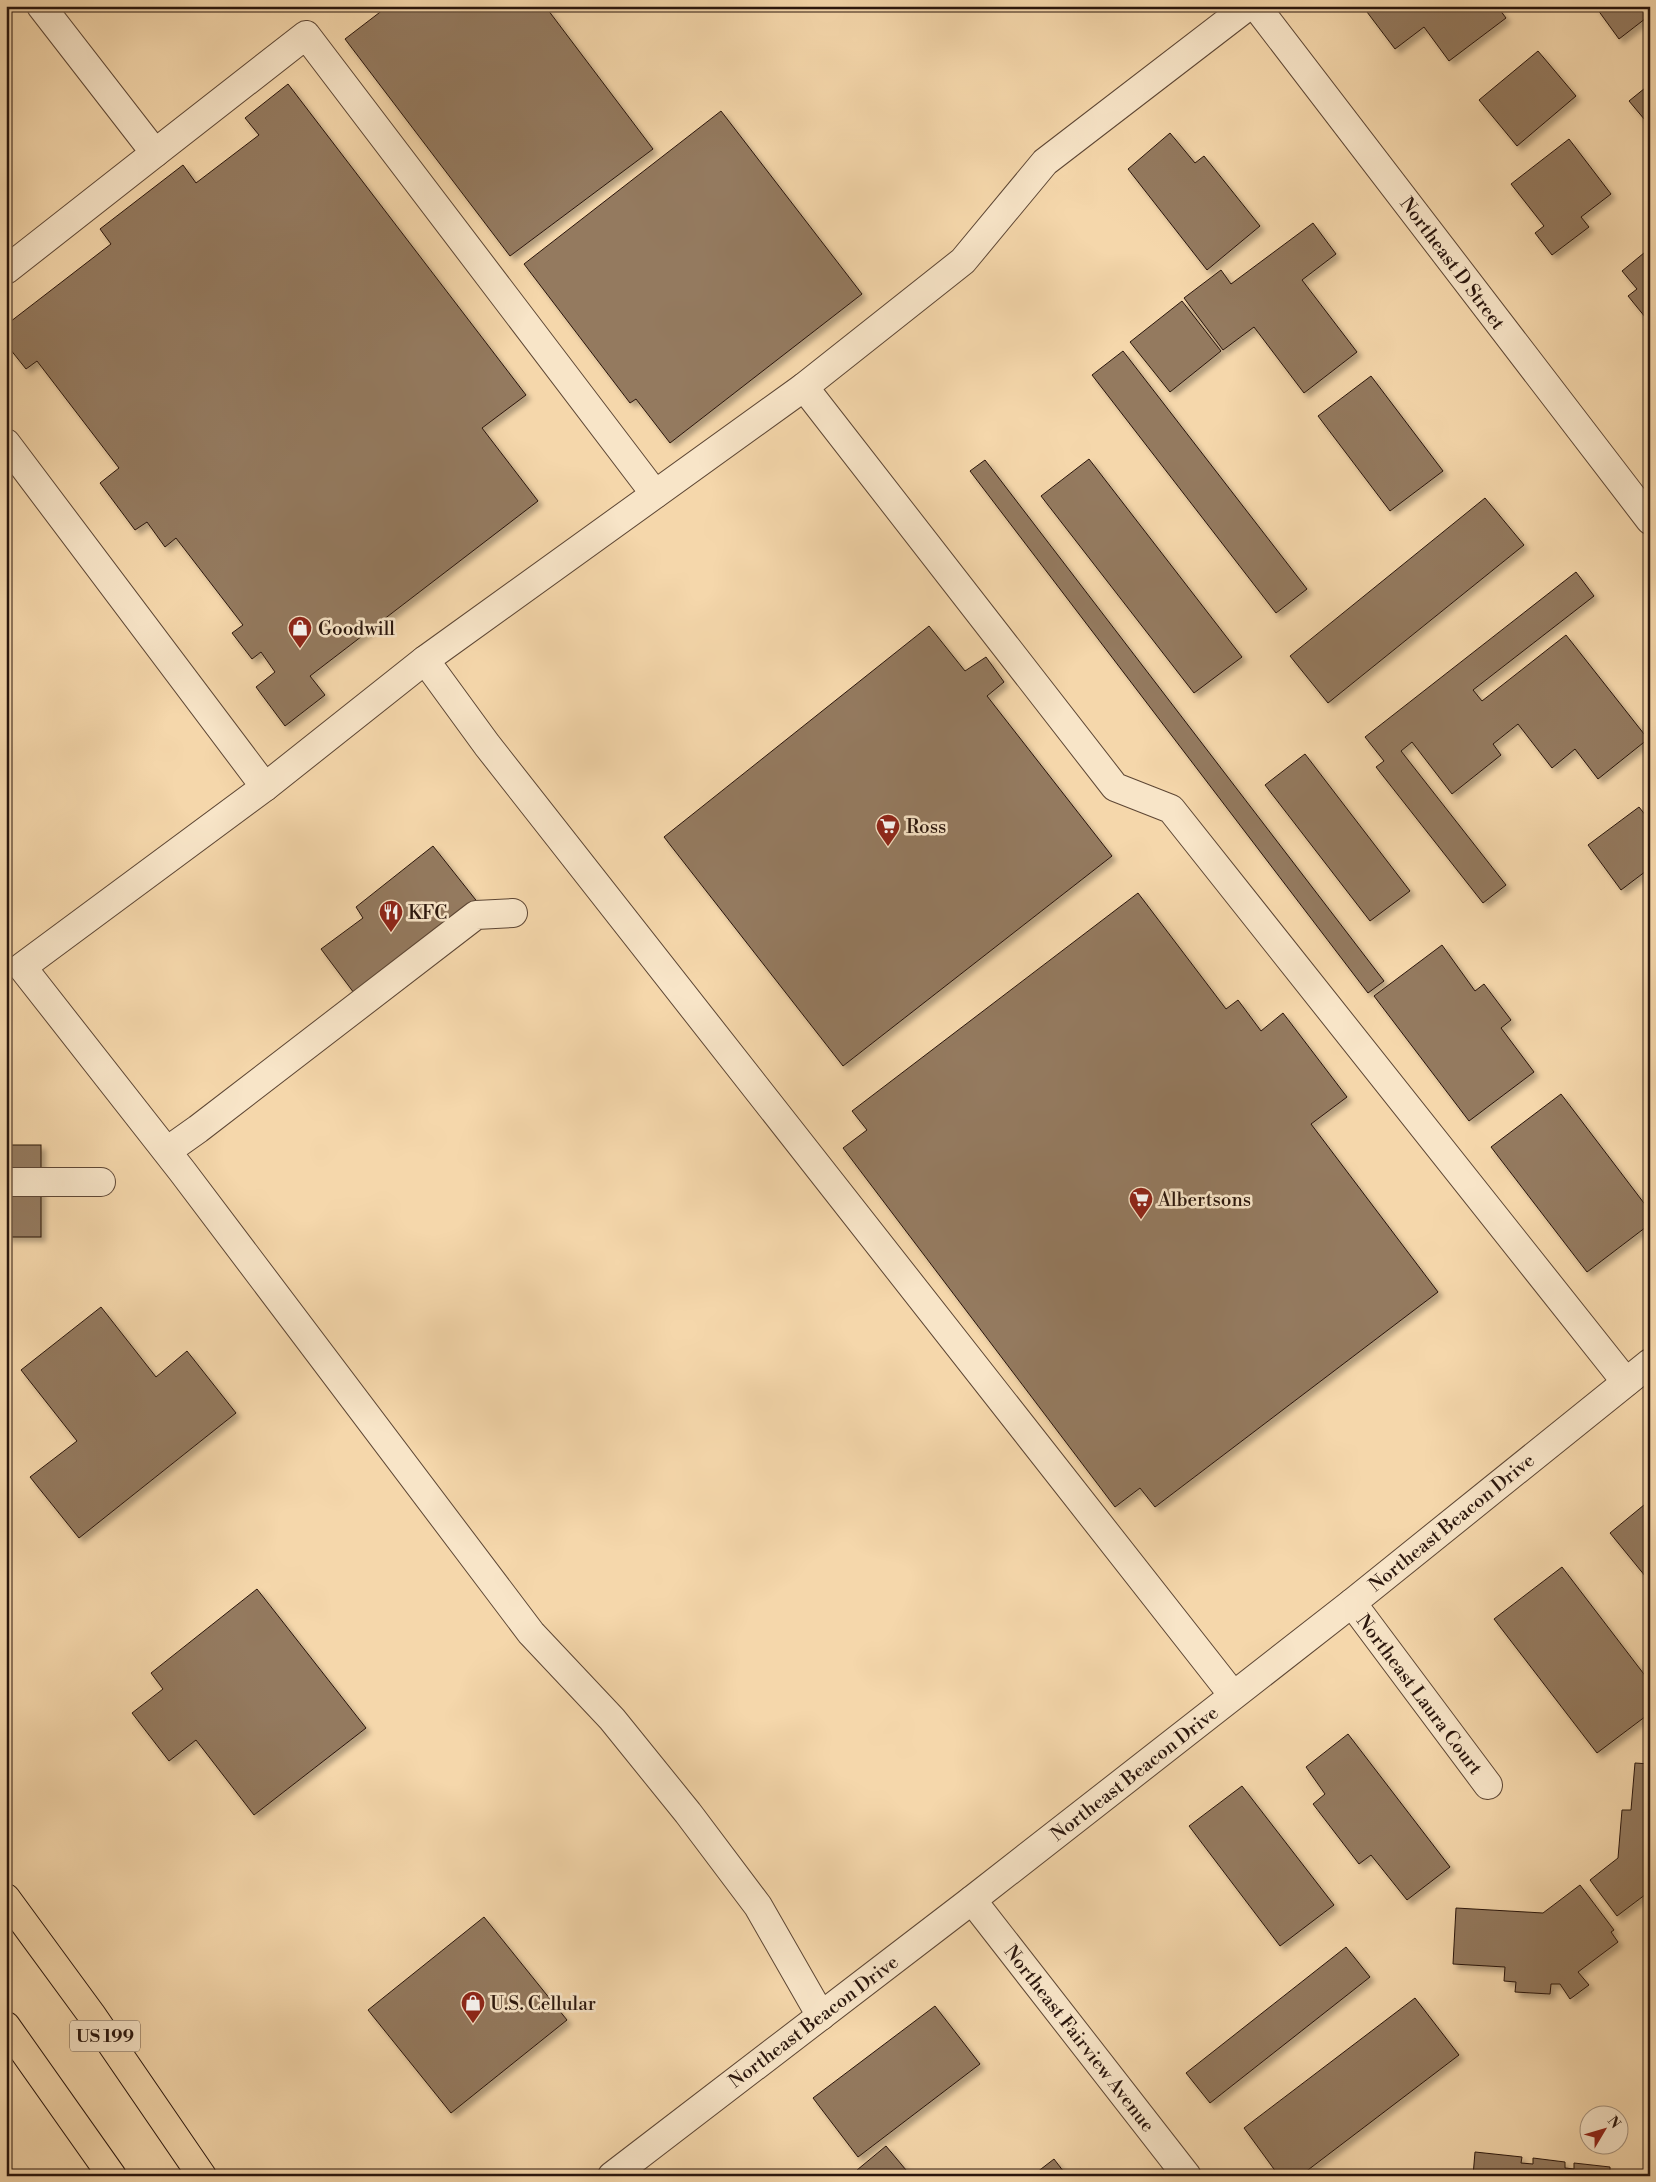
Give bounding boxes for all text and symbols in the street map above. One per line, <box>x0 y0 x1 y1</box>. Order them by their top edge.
street label: Northeast D Street <box>1394 192 1510 335</box>
shop icon: Goodwill <box>287 615 313 649</box>
place label: Goodwill <box>318 617 395 641</box>
supermarket icon: Ross <box>875 813 901 847</box>
place label: Ross <box>906 815 946 839</box>
restaurant icon: KFC <box>378 899 404 933</box>
place label: KFC <box>408 901 447 925</box>
supermarket icon: Albertsons <box>1128 1186 1154 1220</box>
place label: Albertsons <box>1157 1188 1251 1212</box>
street label: Northeast Beacon Drive <box>1364 1449 1539 1597</box>
street label: Northeast Laura Court <box>1351 1610 1488 1780</box>
street label: Northeast Beacon Drive <box>1046 1701 1223 1847</box>
street label: Northeast Fairview Avenue <box>999 1940 1160 2137</box>
street label: Northeast Beacon Drive <box>724 1950 903 2093</box>
shop icon: U.S. Cellular <box>460 1990 486 2024</box>
place label: U.S. Cellular <box>490 1992 596 2016</box>
road number: US 199 <box>70 2020 140 2052</box>
north arrow <box>1578 2104 1628 2154</box>
text: N <box>1603 2113 1624 2133</box>

